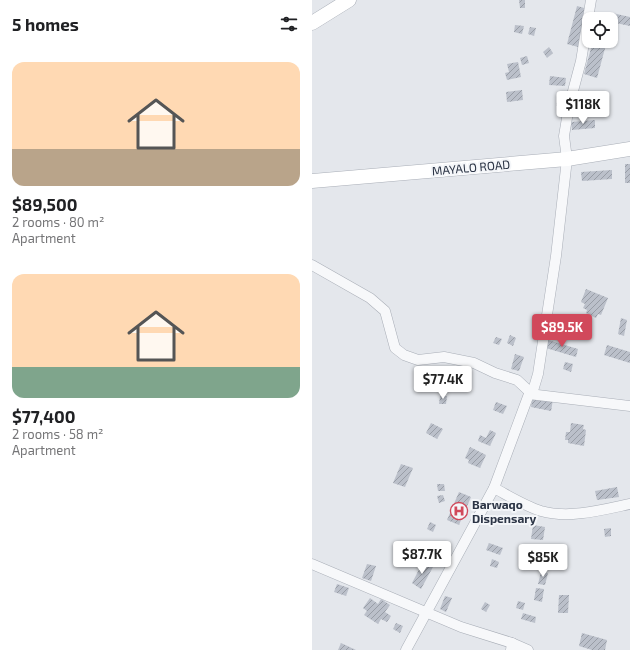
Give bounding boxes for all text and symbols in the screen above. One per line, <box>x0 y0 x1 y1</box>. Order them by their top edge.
map controls <box>582 12 618 48</box>
button: locate <box>582 12 618 48</box>
icon: filters <box>278 13 300 35</box>
text: 5 homes <box>12 14 79 34</box>
icon: home <box>120 88 192 160</box>
pin: $118K <box>555 91 611 125</box>
text: $118K <box>565 96 601 112</box>
street label: MAYALO ROAD <box>431 157 511 177</box>
text: $89,500 <box>12 194 77 214</box>
text: 2 rooms · 80 m² <box>12 214 104 230</box>
text: Apartment <box>12 230 76 246</box>
icon: home <box>120 300 192 372</box>
pin: $89.5K <box>529 314 595 348</box>
text: $89.5K <box>541 319 583 335</box>
pin: $77.4K <box>410 366 476 400</box>
text: $77.4K <box>423 371 463 387</box>
text: $77,400 <box>12 406 75 426</box>
text: 2 rooms · 58 m² <box>12 426 103 442</box>
text: Apartment <box>12 442 76 458</box>
place label: Barwaqo Dispensary <box>472 497 536 526</box>
hospital icon: Barwaqo Dispensary <box>449 501 469 521</box>
pin: $87.7K <box>389 541 455 575</box>
pin: $85K <box>519 544 567 578</box>
text: $87.7K <box>402 546 442 562</box>
text: $85K <box>527 549 559 565</box>

